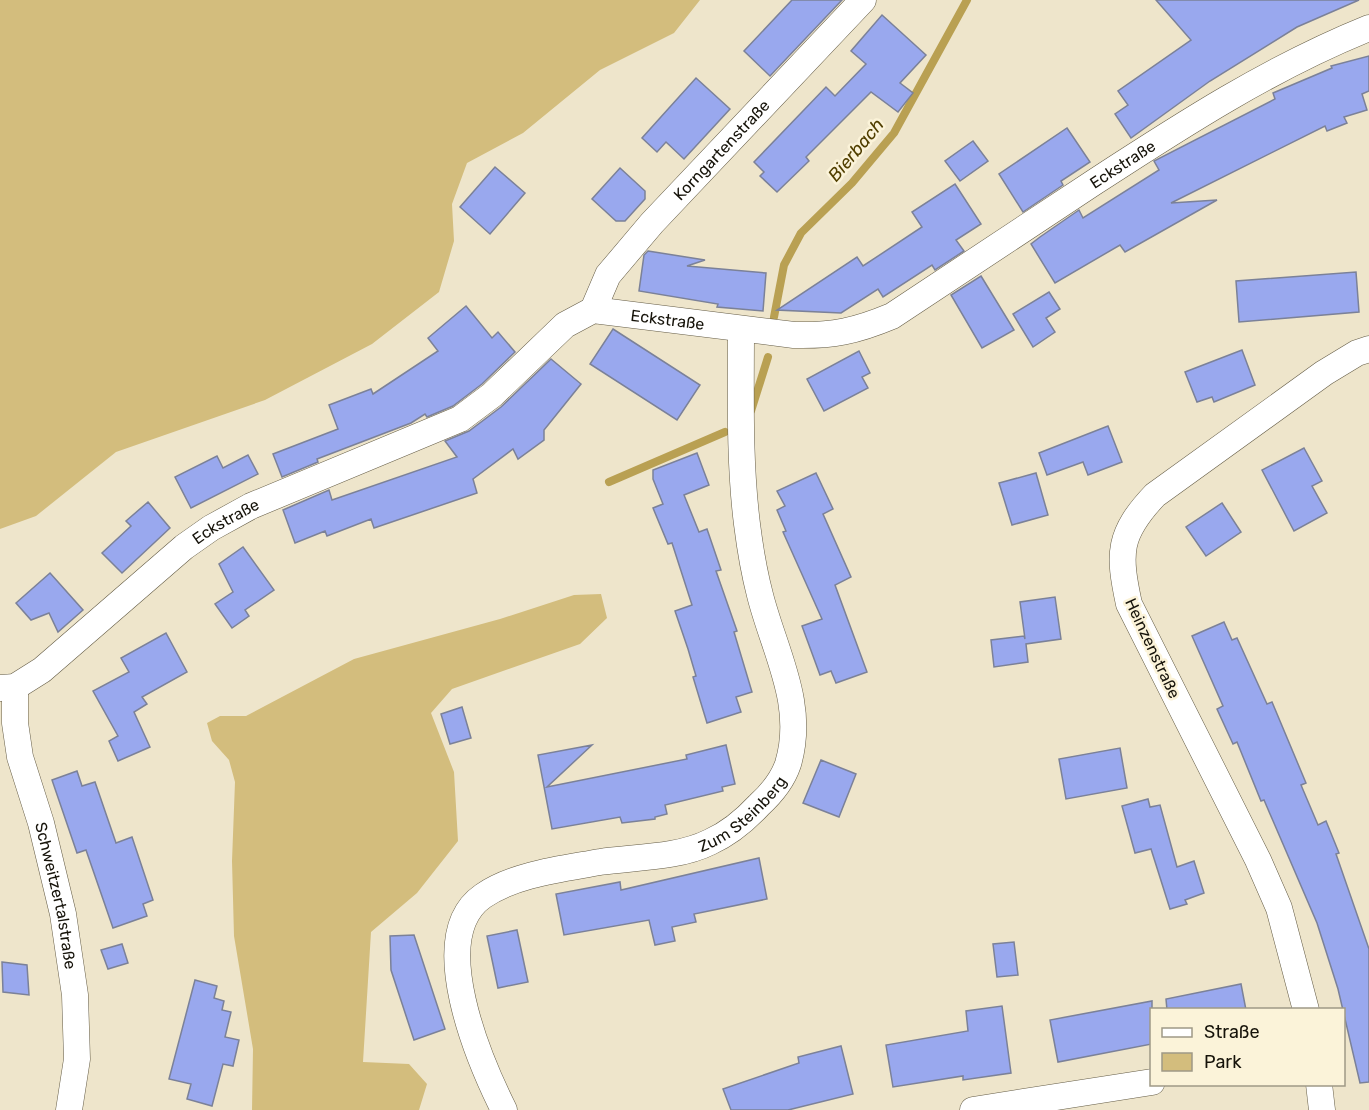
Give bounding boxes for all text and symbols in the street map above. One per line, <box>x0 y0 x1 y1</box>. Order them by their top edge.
street label: Korngartenstraße <box>670 96 774 204</box>
water label: Bierbach <box>823 114 889 186</box>
street label: Eckstraße <box>1086 136 1159 193</box>
street label: Eckstraße <box>630 306 706 334</box>
street label: Eckstraße <box>189 495 262 548</box>
street label: Heinzenstraße <box>1121 595 1184 701</box>
street label: Zum Steinberg <box>695 772 790 856</box>
street label: Schweitzertalstraße <box>31 820 80 971</box>
legend <box>1150 1008 1345 1086</box>
text: Straße <box>1204 1021 1260 1043</box>
text: Park <box>1204 1051 1242 1073</box>

